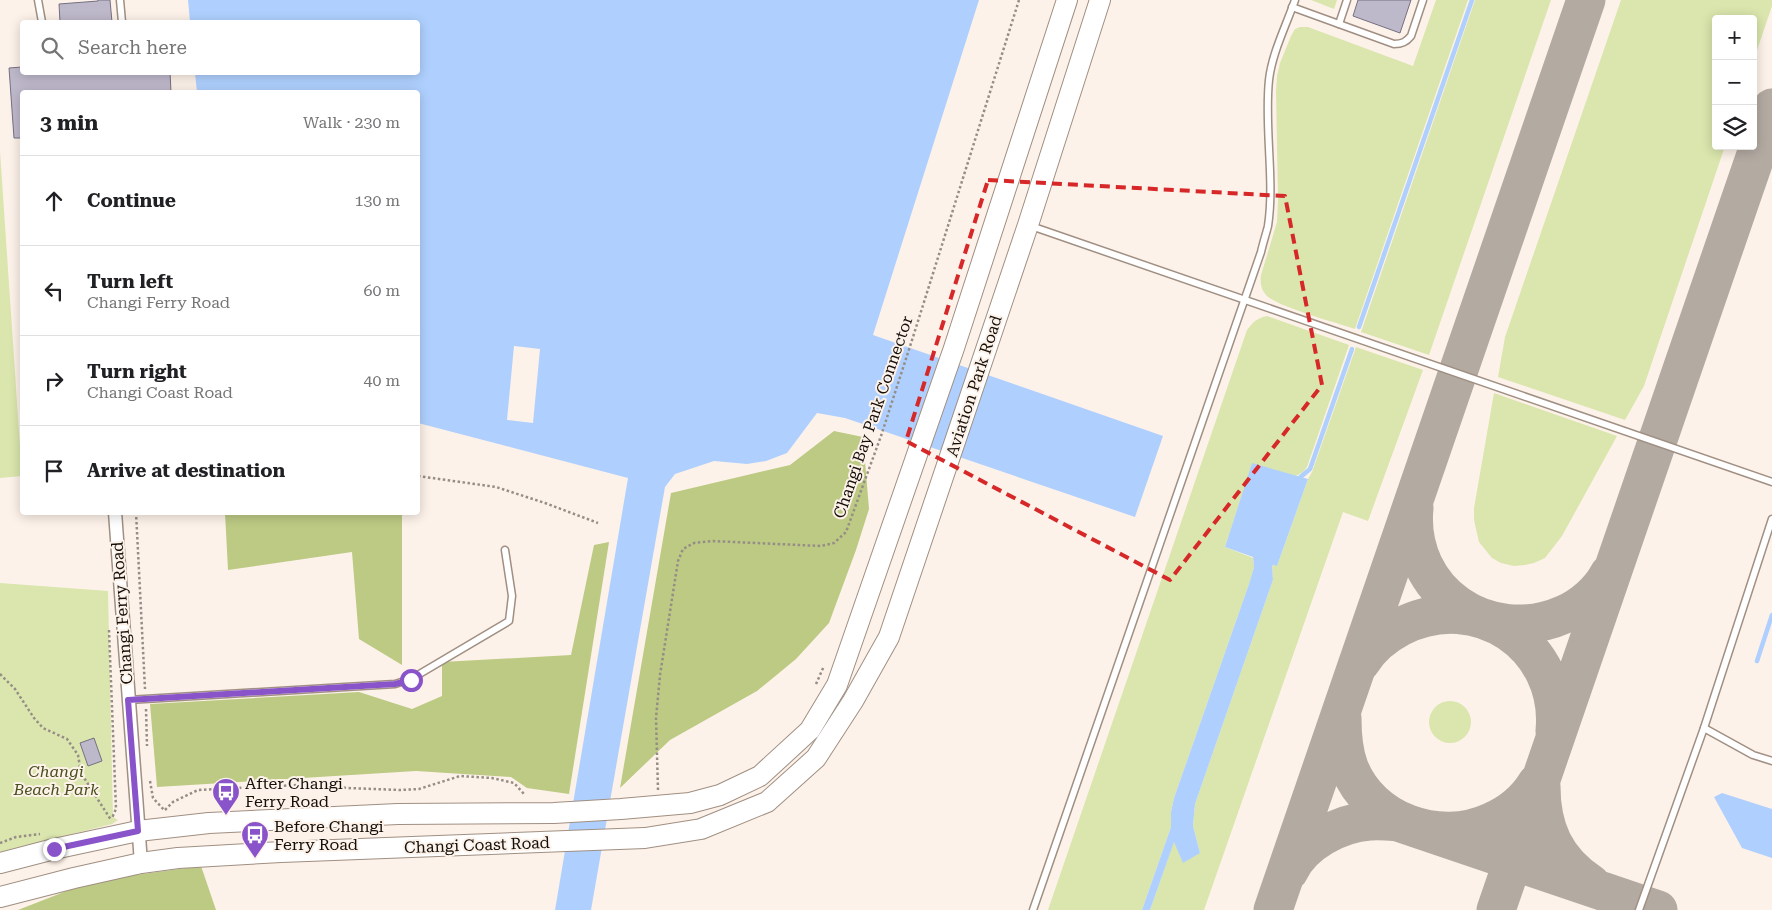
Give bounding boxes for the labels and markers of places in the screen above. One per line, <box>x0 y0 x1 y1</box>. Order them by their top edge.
place label: After Changi Ferry Road <box>245 774 343 811</box>
bus stop icon: After Changi Ferry Road <box>211 777 241 816</box>
place label: Before Changi Ferry Road <box>274 817 384 854</box>
bus stop icon: Before Changi Ferry Road <box>240 820 270 859</box>

